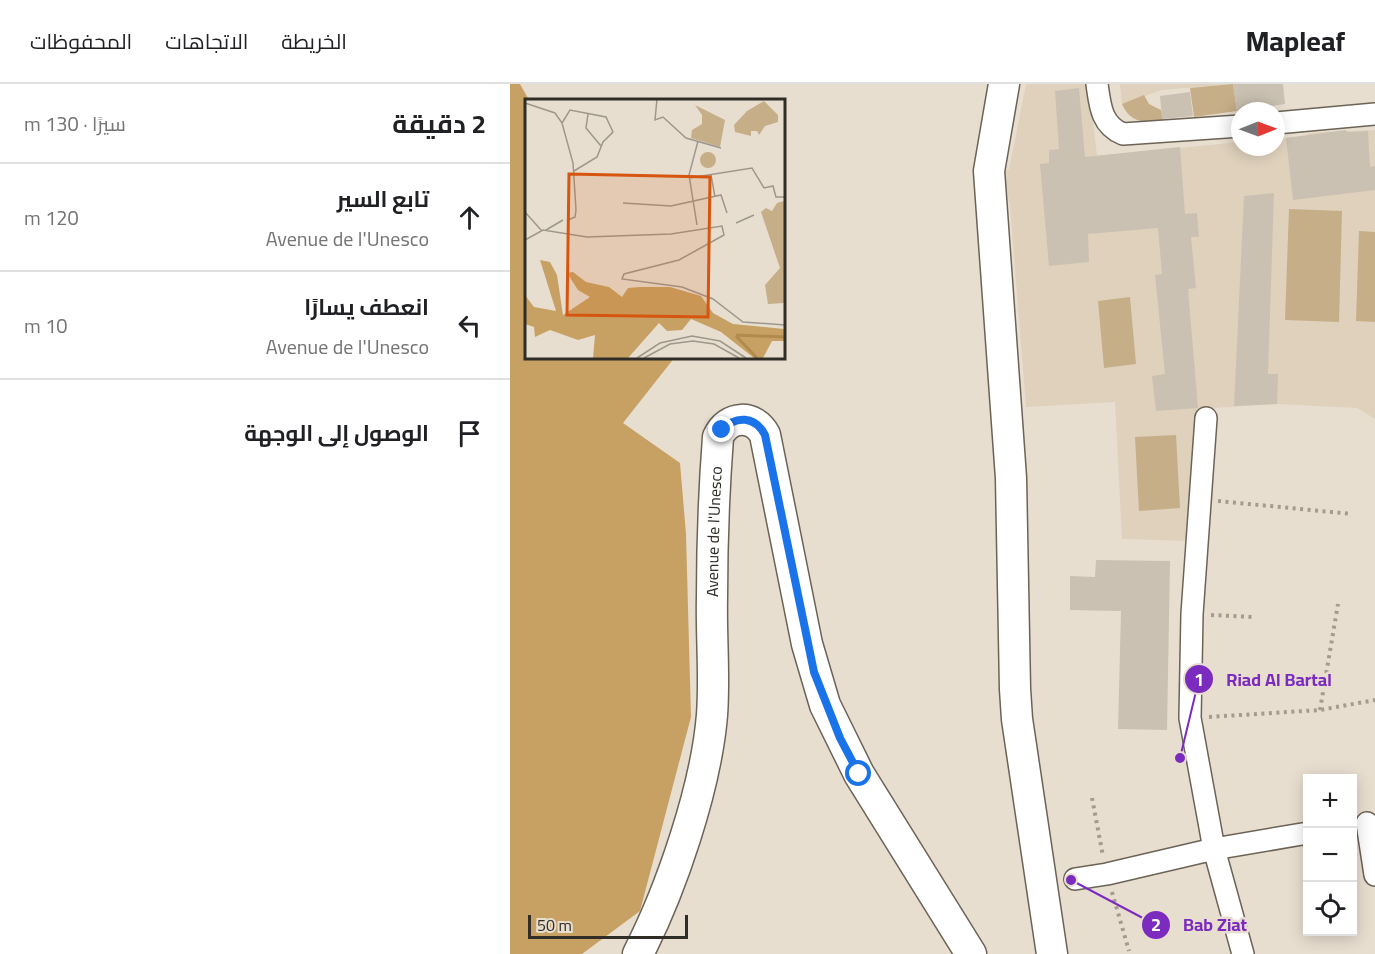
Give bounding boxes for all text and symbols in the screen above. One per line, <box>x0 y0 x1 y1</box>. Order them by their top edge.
text: Mapleaf <box>1246 15 1345 67</box>
text: المحفوظات <box>30 22 132 61</box>
text: الاتجاهات <box>165 22 248 61</box>
text: الخريطة <box>281 22 347 61</box>
text: 2 دقيقة <box>392 99 486 148</box>
inset map <box>525 99 784 358</box>
north arrow <box>1231 102 1285 156</box>
text: سيرًا · 130 m <box>24 105 126 142</box>
text: تابع السير <box>337 178 429 220</box>
text: 120 m <box>24 199 79 236</box>
icon: ahead <box>453 201 486 234</box>
text: Avenue de l'Unesco <box>266 220 429 257</box>
text: انعطف يسارًا <box>304 286 429 328</box>
text: 10 m <box>24 307 68 344</box>
icon: left <box>453 309 486 342</box>
text: Avenue de l'Unesco <box>266 328 429 365</box>
text: الوصول إلى الوجهة <box>244 412 429 454</box>
route end <box>708 416 734 442</box>
icon: arrive <box>453 417 486 450</box>
street label: Avenue de l'Unesco <box>697 465 731 597</box>
callout: Riad Al Bartal <box>1184 661 1344 697</box>
text: 1 <box>1194 663 1204 696</box>
text: Riad Al Bartal <box>1226 663 1332 696</box>
route start <box>845 760 871 786</box>
map controls <box>1303 774 1357 936</box>
button: + <box>1303 774 1357 828</box>
button: − <box>1303 828 1357 882</box>
button: locate <box>1303 882 1357 936</box>
callout: Bab Ziat <box>1141 907 1259 943</box>
text: 2 <box>1151 908 1161 941</box>
text: Bab Ziat <box>1183 908 1248 941</box>
text: 50 m <box>537 910 572 940</box>
scale bar <box>528 912 688 940</box>

